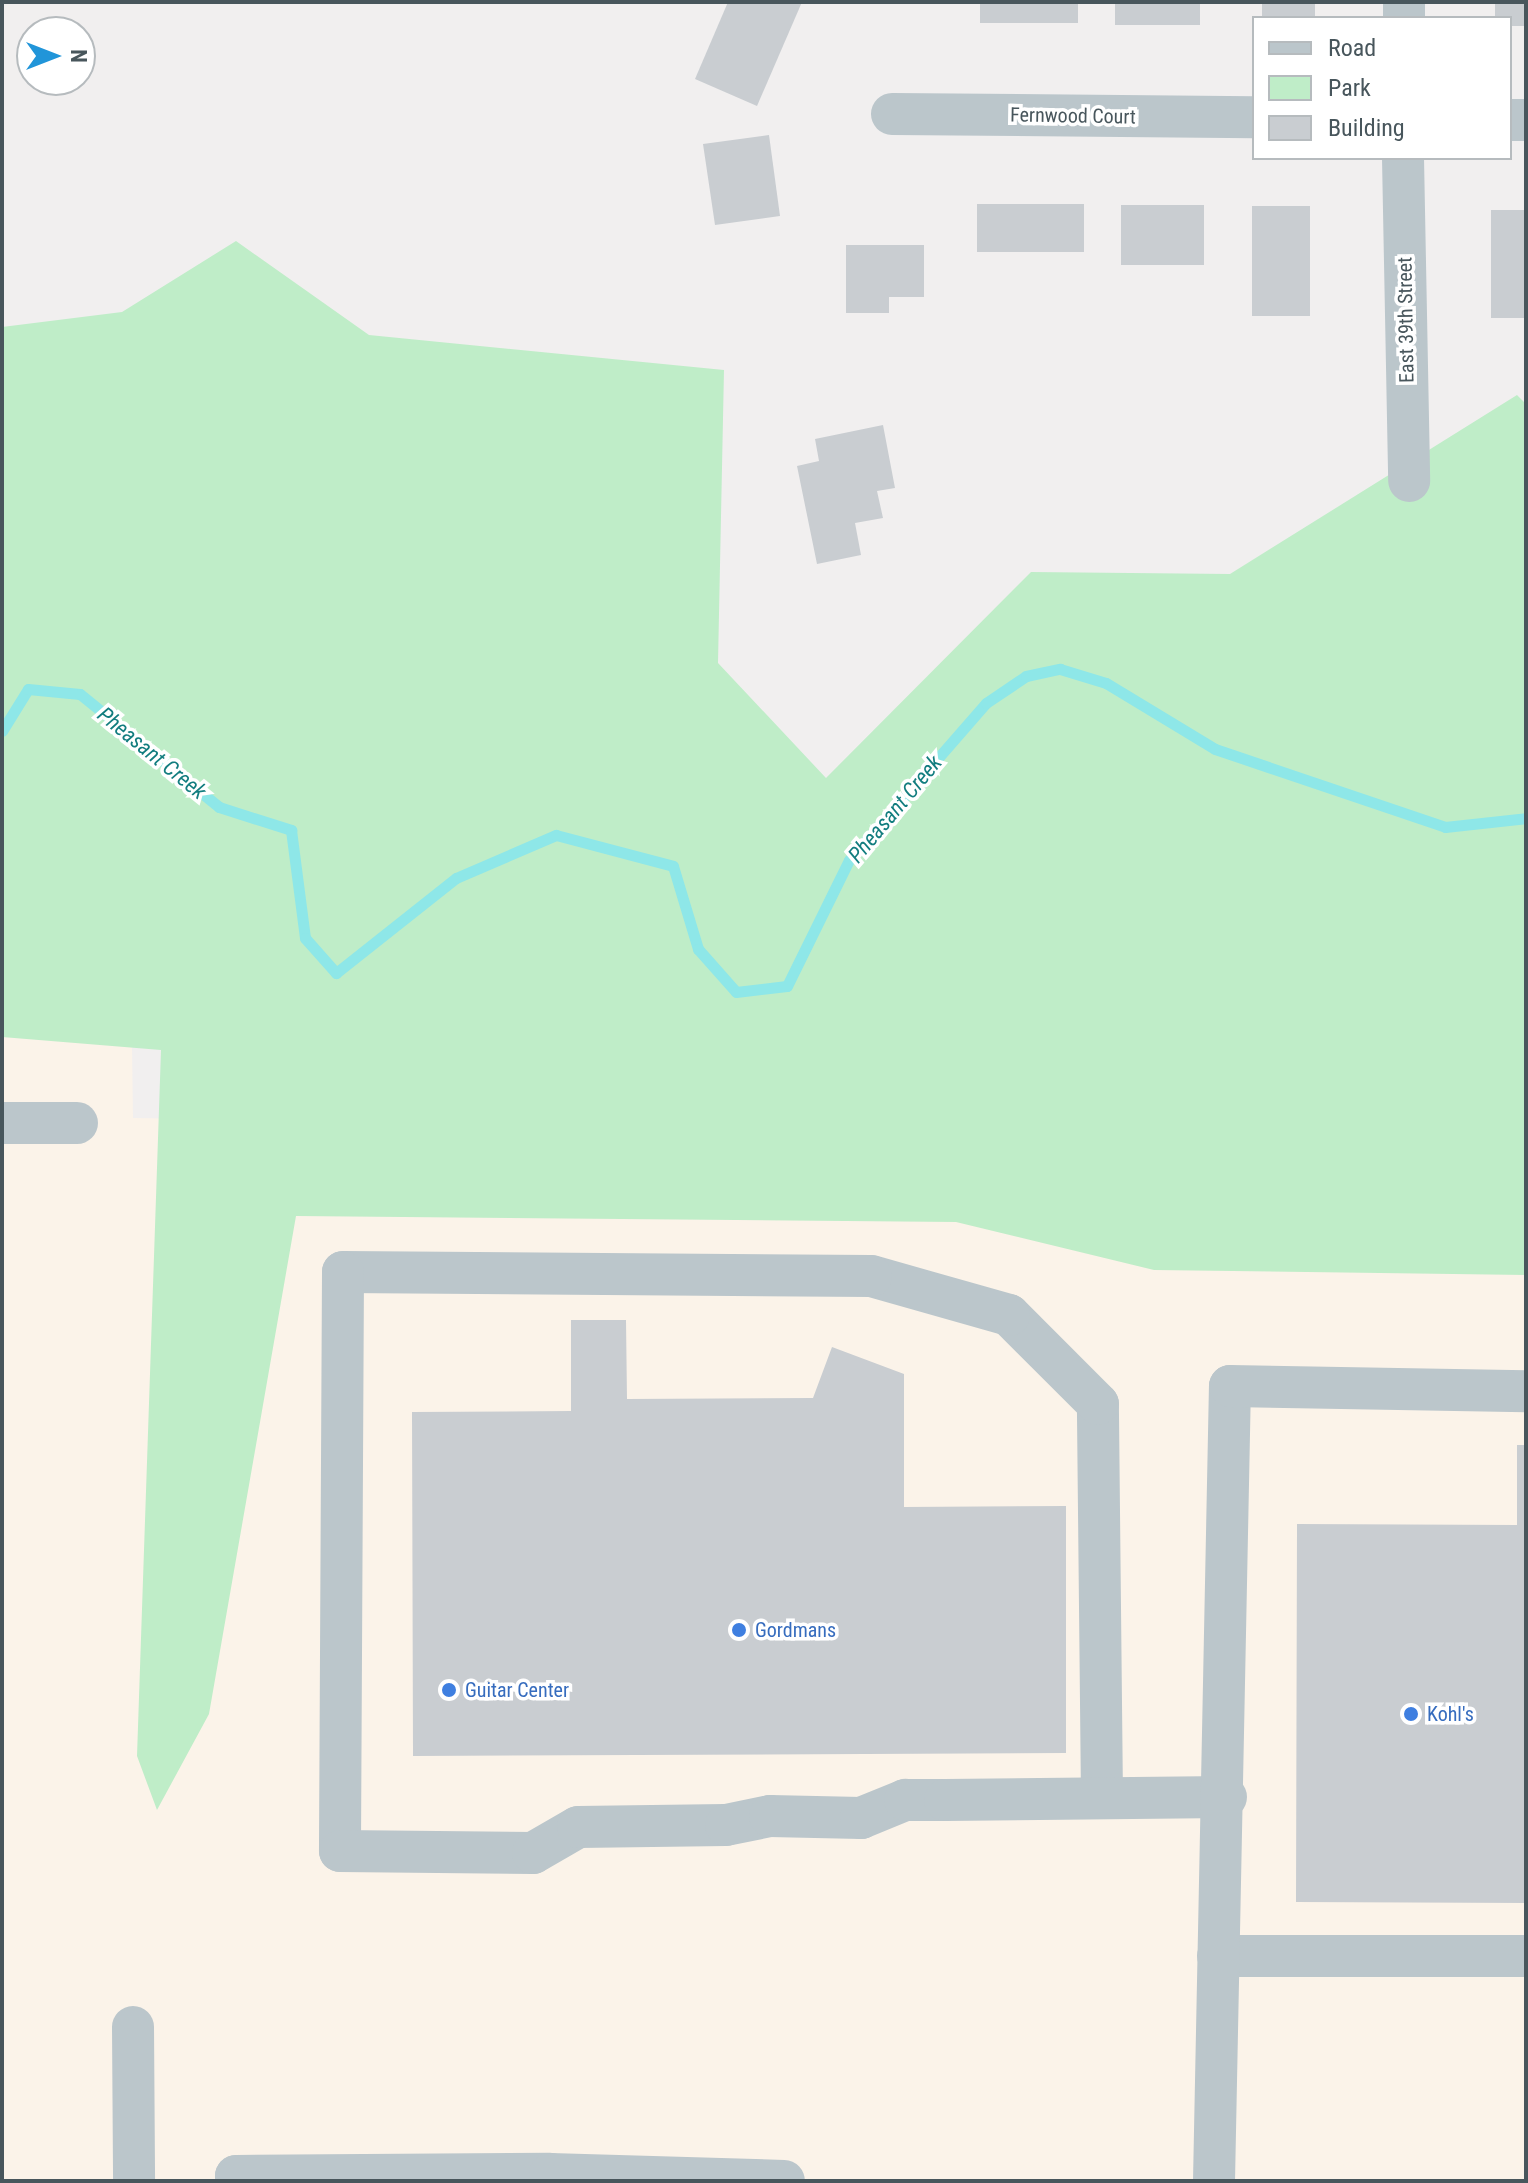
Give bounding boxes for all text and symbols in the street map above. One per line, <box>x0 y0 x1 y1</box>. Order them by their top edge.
north arrow <box>16 16 96 96</box>
legend <box>1252 16 1512 160</box>
text: Road <box>1328 34 1376 62</box>
text: N <box>66 49 91 63</box>
text: Park <box>1328 74 1371 102</box>
street label: Fernwood Court <box>1010 103 1136 129</box>
text: Building <box>1328 114 1405 142</box>
street label: East 39th Street <box>1393 257 1419 383</box>
water label: Pheasant Creek <box>92 701 212 805</box>
water label: Pheasant Creek <box>842 750 948 868</box>
place label: Gordmans <box>755 1618 836 1642</box>
marker: Gordmans <box>730 1621 748 1639</box>
place label: Guitar Center <box>465 1678 569 1702</box>
marker: Guitar Center <box>440 1681 458 1699</box>
place label: Kohl's <box>1427 1702 1474 1726</box>
marker: Kohl's <box>1402 1705 1420 1723</box>

